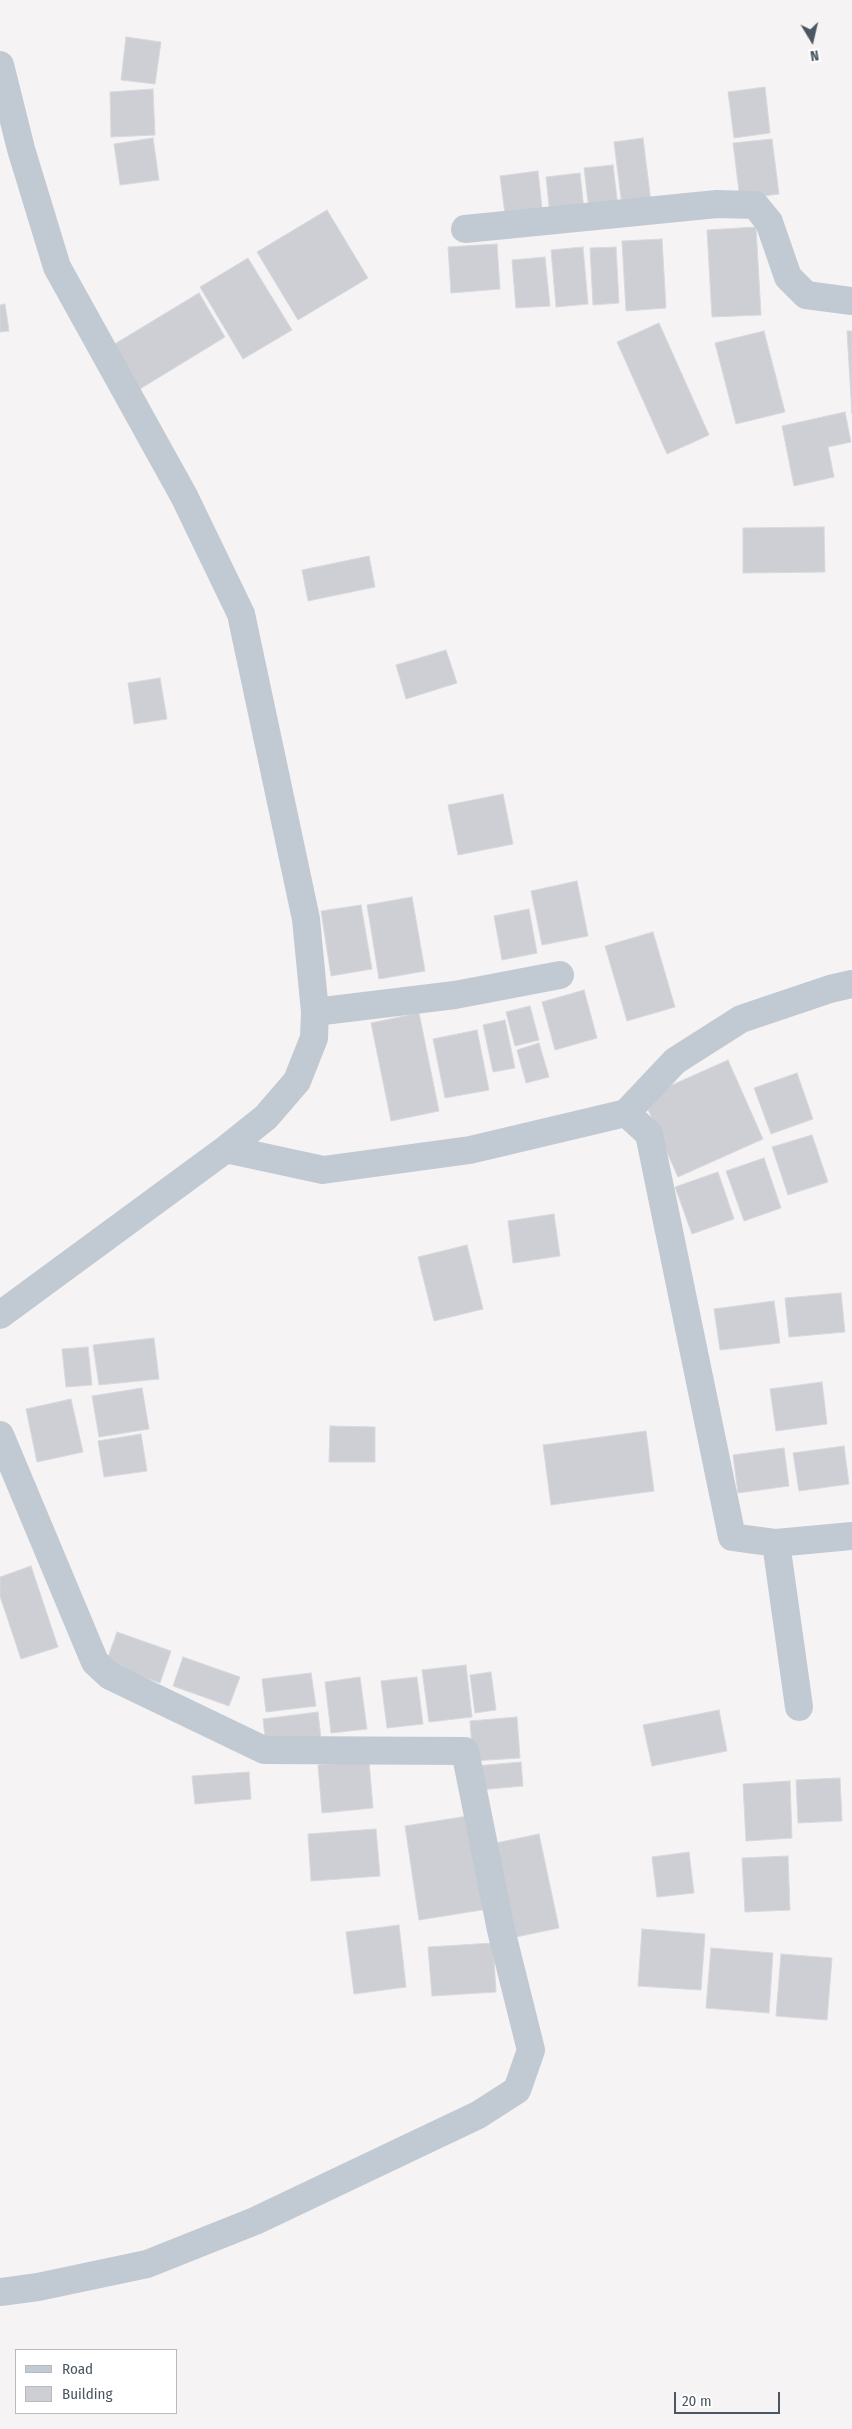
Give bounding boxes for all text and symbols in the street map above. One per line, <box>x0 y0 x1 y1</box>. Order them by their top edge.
north arrow <box>787 15 837 65</box>
text: N <box>809 46 820 64</box>
legend <box>15 2349 178 2414</box>
text: Road <box>62 2360 93 2378</box>
scale bar <box>677 2382 783 2414</box>
text: Building <box>62 2385 113 2403</box>
text: 20 m <box>682 2392 712 2410</box>

